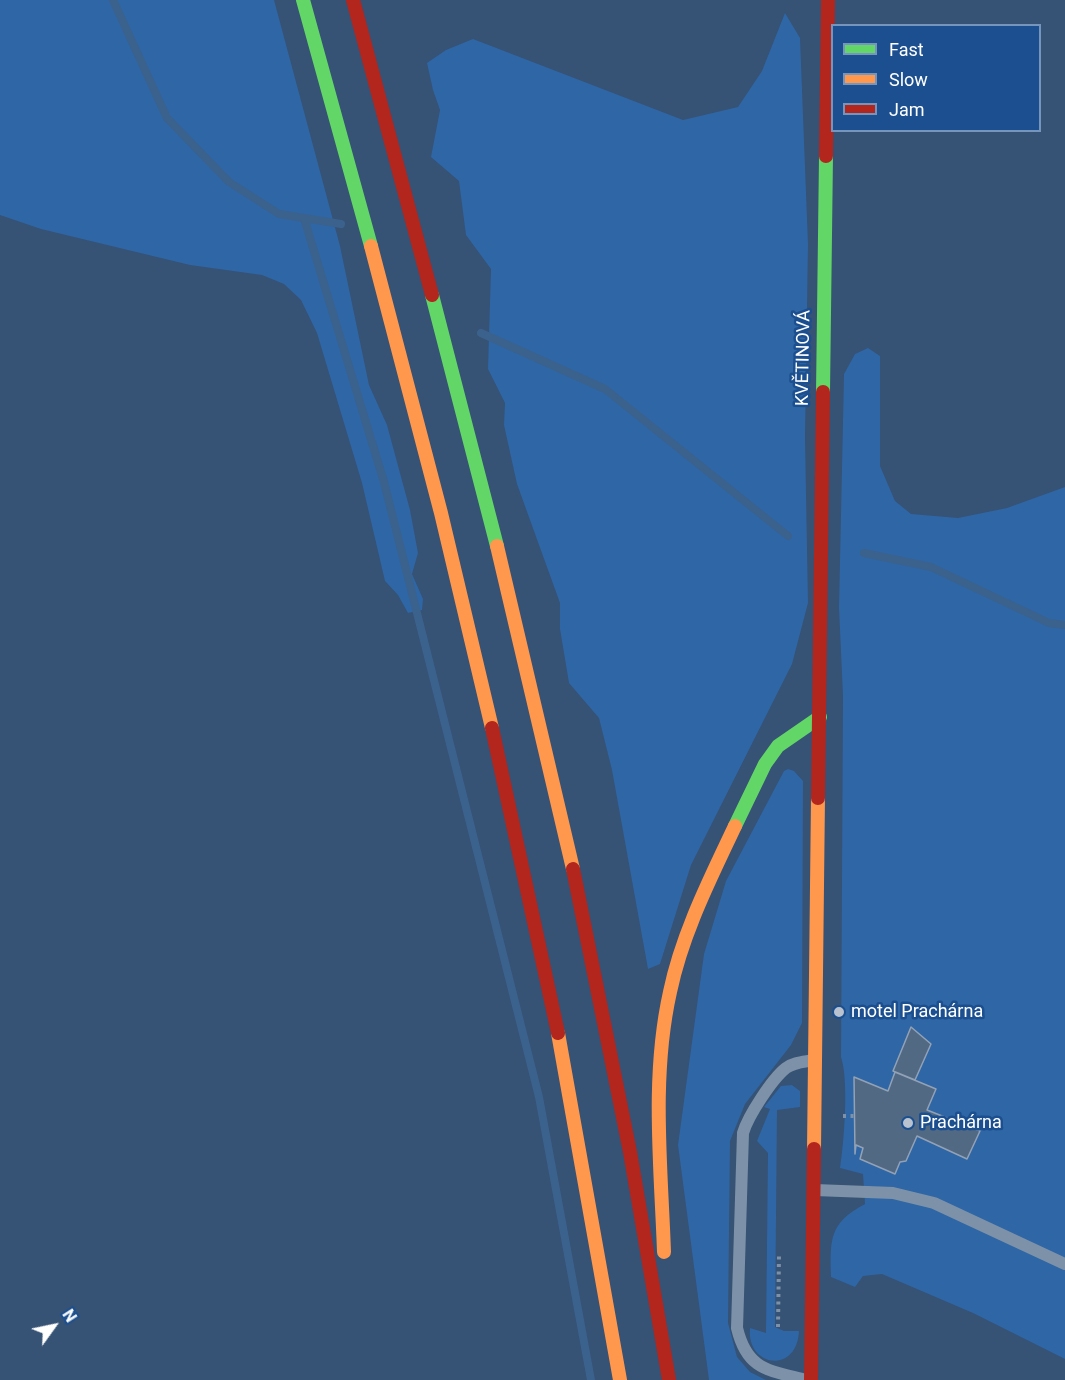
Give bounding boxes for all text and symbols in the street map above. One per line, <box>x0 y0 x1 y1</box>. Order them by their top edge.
legend <box>831 24 1041 132</box>
text: Fast <box>889 39 924 60</box>
text: Slow <box>889 69 928 90</box>
text: Jam <box>889 99 925 120</box>
street label: KVĚTINOVÁ <box>792 310 816 406</box>
place label: motel Prachárna <box>851 1001 983 1023</box>
marker: motel Prachárna <box>832 1005 846 1019</box>
place label: Prachárna <box>920 1112 1002 1134</box>
marker: Prachárna <box>901 1116 915 1130</box>
north arrow <box>24 1296 84 1356</box>
text: N <box>58 1306 81 1326</box>

